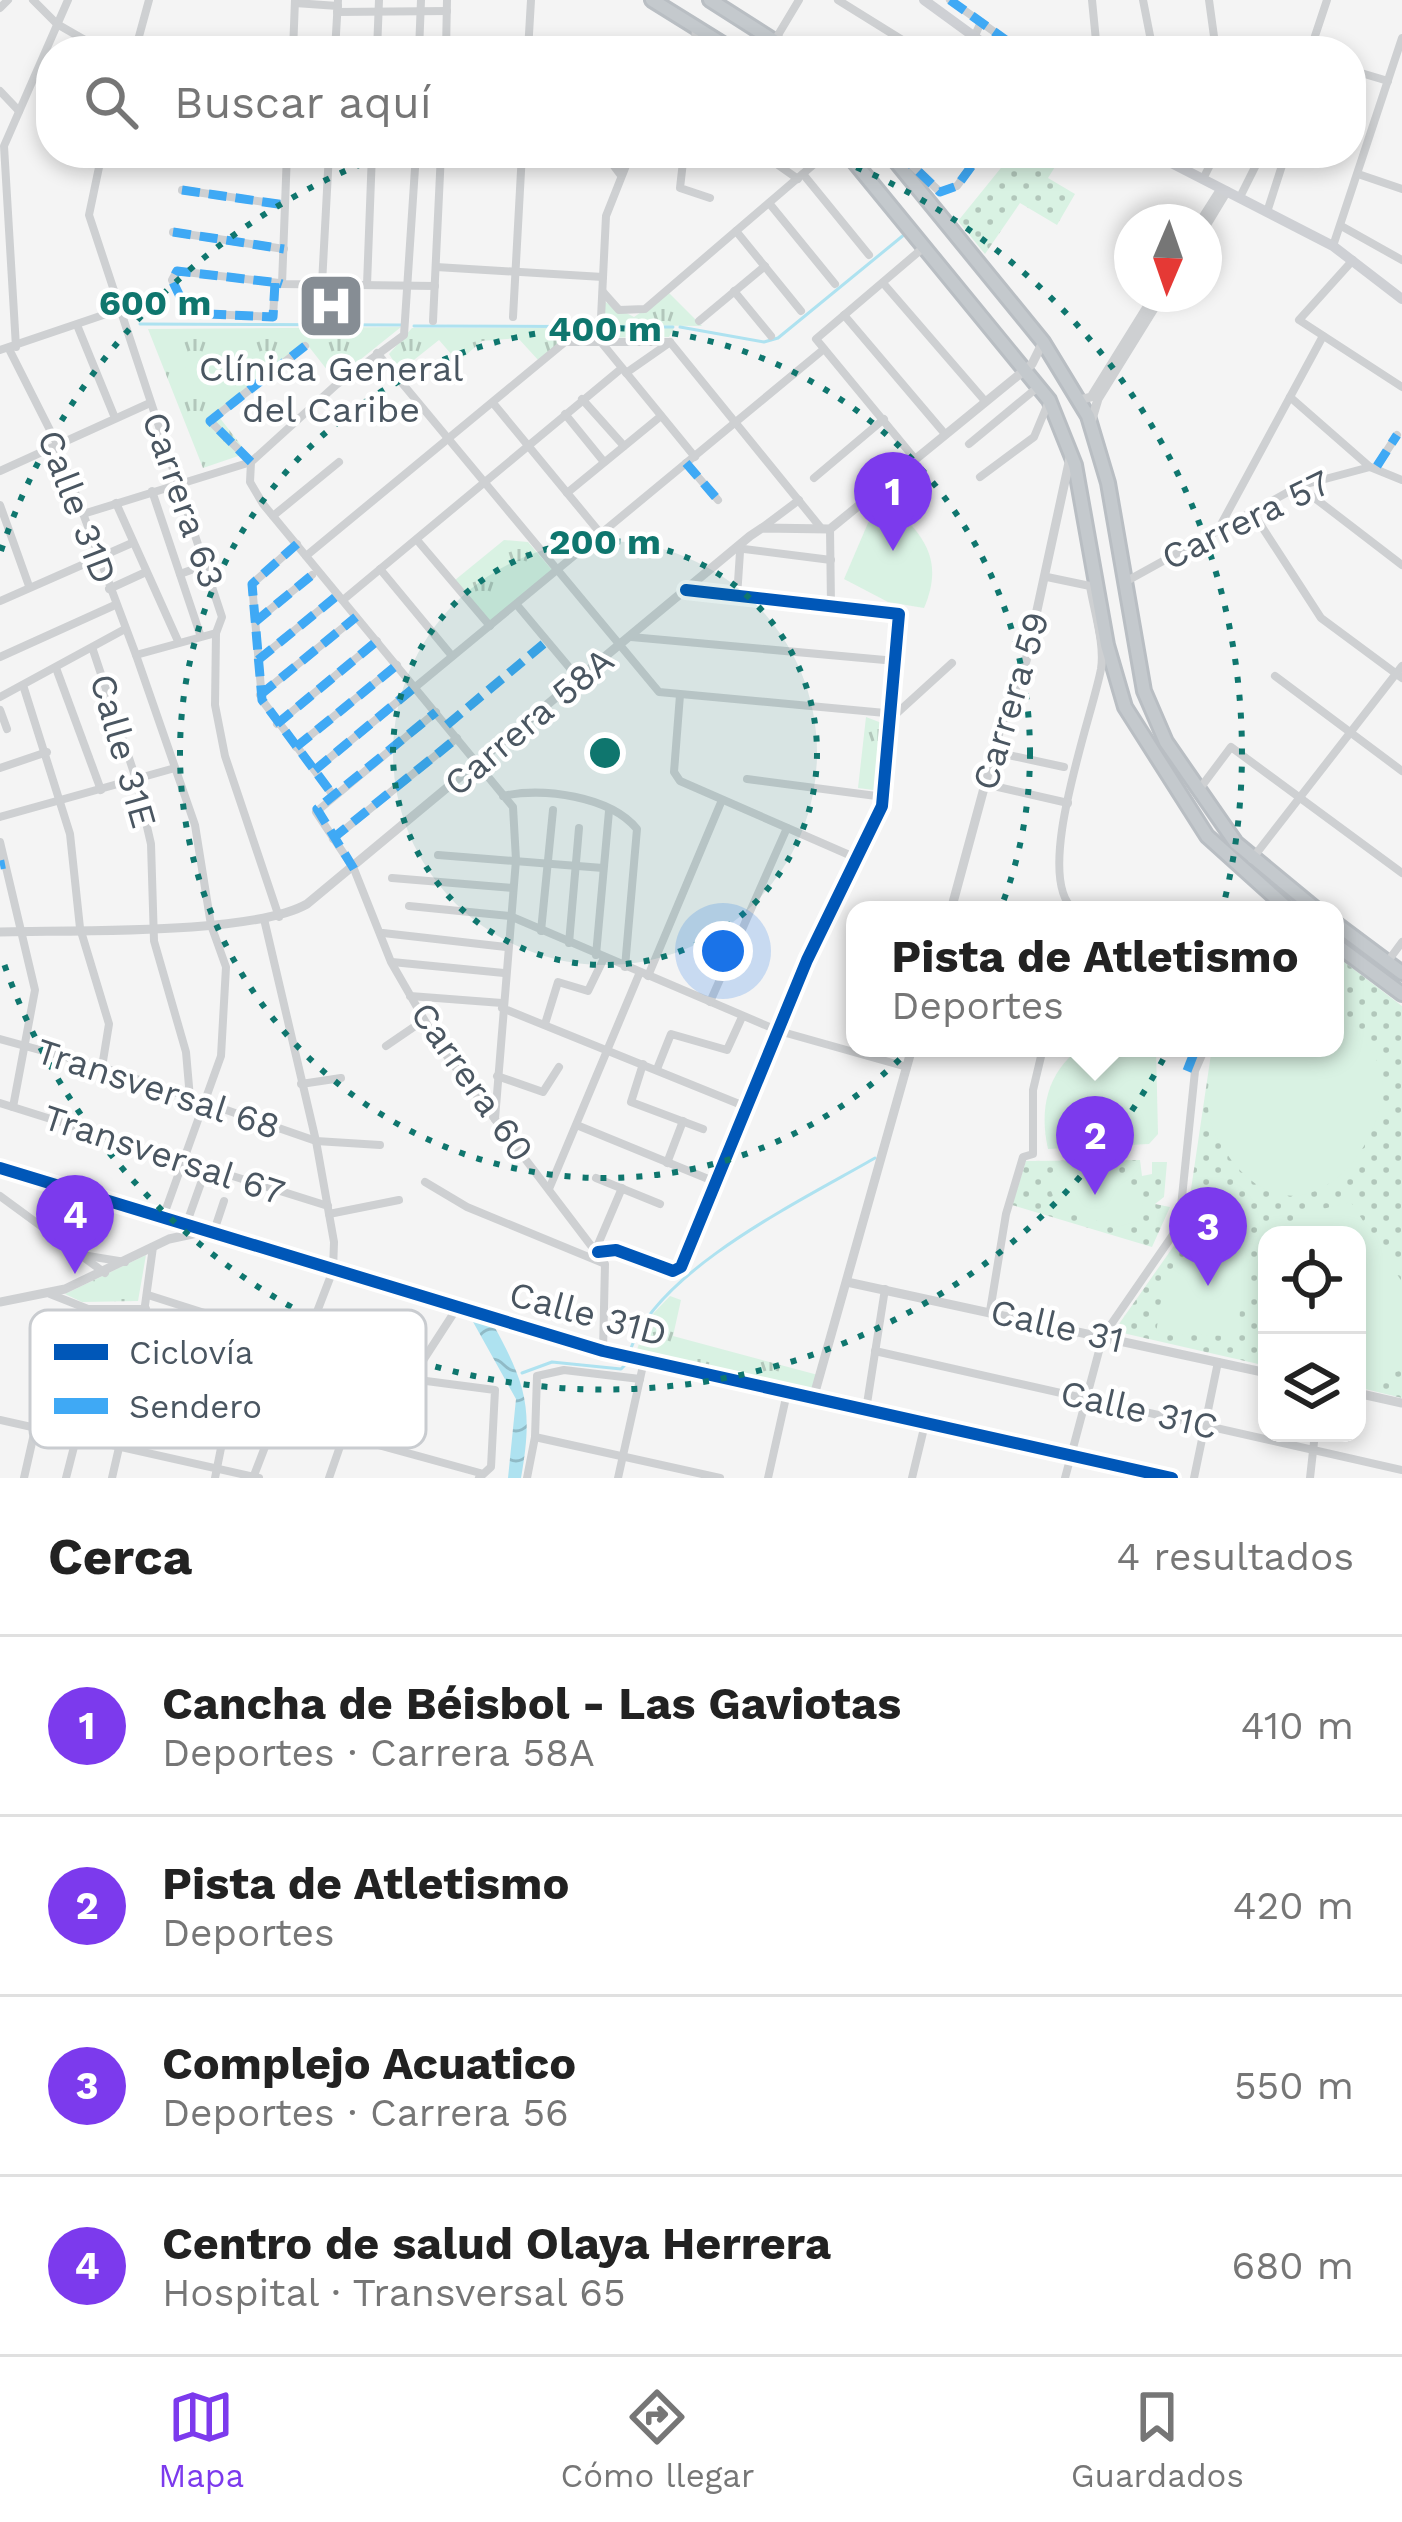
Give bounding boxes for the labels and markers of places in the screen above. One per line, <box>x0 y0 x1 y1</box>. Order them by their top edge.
hospital icon: Clínica General del Caribe <box>296 271 366 341</box>
place label: Clínica General del Caribe <box>199 348 463 431</box>
pin: 1 <box>854 452 932 551</box>
centre of rings <box>584 732 626 774</box>
pin: 2 <box>1056 1096 1134 1195</box>
pin: 4 <box>36 1175 114 1274</box>
pin: 3 <box>1169 1187 1247 1286</box>

